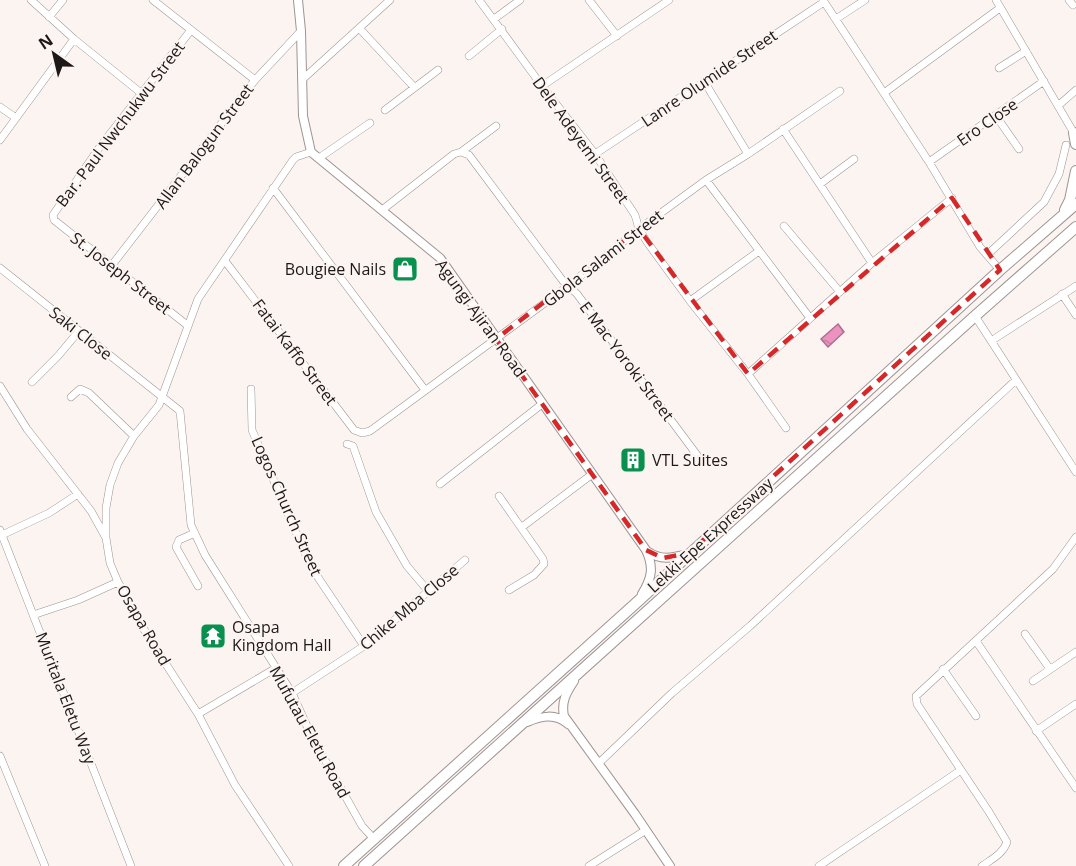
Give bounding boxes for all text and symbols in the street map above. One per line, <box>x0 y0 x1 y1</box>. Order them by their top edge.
north arrow <box>24 24 84 84</box>
street label: Lanre Olumide Street <box>637 24 782 132</box>
text: N <box>34 29 57 54</box>
street label: Bar. Paul Nwchukwu Street <box>50 37 190 211</box>
street label: Dele Adeyemi Street <box>528 72 635 208</box>
street label: Allan Balogun Street <box>150 79 258 213</box>
street label: Ero Close <box>952 93 1022 151</box>
street label: Gbola Salami Street <box>539 204 668 312</box>
street label: St. Joseph Street <box>66 227 176 319</box>
shop icon: Bougiee Nails <box>390 254 420 284</box>
street label: Agungi Ajiran Road <box>431 254 531 382</box>
place label: Bougiee Nails <box>285 258 386 280</box>
street label: Fatai Kaffo Street <box>248 294 342 410</box>
street label: E Mac Yoroki Street <box>575 297 679 425</box>
street label: Saki Close <box>45 301 117 365</box>
street label: Logos Church Street <box>246 433 328 580</box>
building icon: VTL Suites <box>618 445 648 475</box>
place label: VTL Suites <box>652 449 728 471</box>
street label: Lekki-Epe Expressway <box>642 472 778 597</box>
street label: Chike Mba Close <box>355 559 463 655</box>
street label: Osapa Road <box>112 581 176 669</box>
place label: Osapa Kingdom Hall <box>232 616 331 656</box>
temple icon: Osapa Kingdom Hall <box>198 621 228 651</box>
street label: Muritala Eletu Way <box>31 629 102 768</box>
street label: Mufutau Eletu Road <box>265 662 355 802</box>

